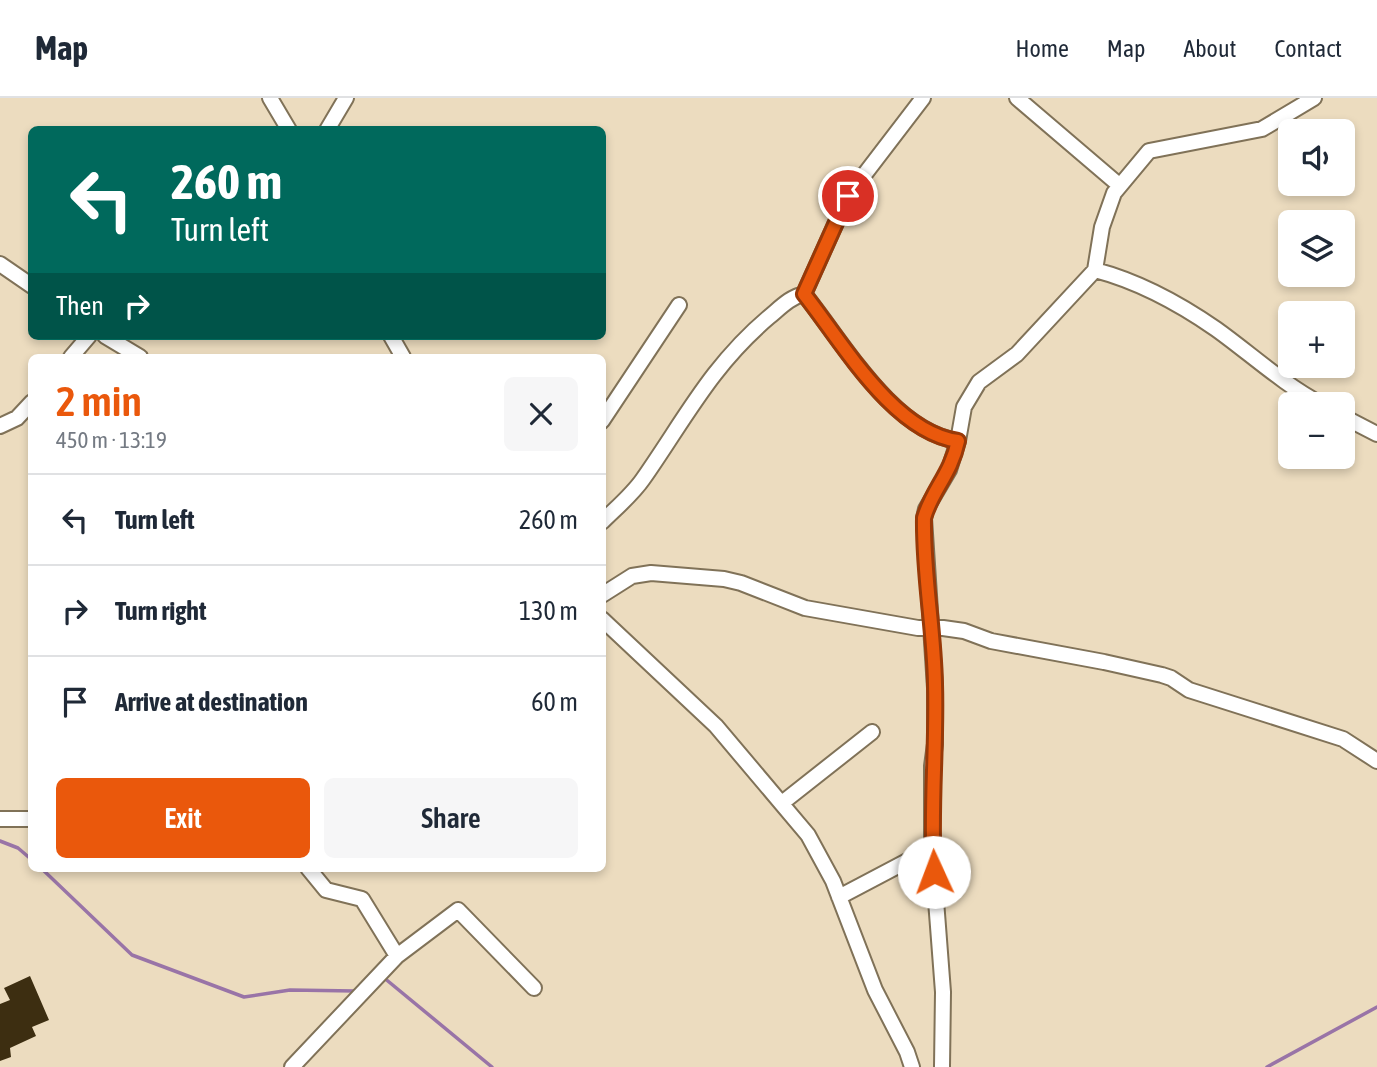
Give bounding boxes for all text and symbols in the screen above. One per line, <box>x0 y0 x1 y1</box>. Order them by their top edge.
text: Map <box>35 29 88 67</box>
text: Home <box>1015 35 1069 62</box>
text: Map <box>1107 35 1145 62</box>
text: About <box>1183 35 1236 62</box>
text: Contact <box>1274 35 1342 62</box>
map controls <box>1278 119 1355 469</box>
button: sound <box>1278 119 1355 196</box>
text: 260 m <box>171 153 282 209</box>
icon: left <box>56 154 147 245</box>
pin <box>818 166 878 226</box>
icon: arrive <box>829 177 867 215</box>
button: layers <box>1278 210 1355 287</box>
text: Turn left <box>171 211 269 248</box>
icon: right <box>118 287 156 325</box>
text: Then <box>56 291 104 321</box>
button: + <box>1278 301 1355 378</box>
text: 2 min <box>56 377 142 425</box>
button: close <box>504 377 578 451</box>
button: − <box>1278 392 1355 469</box>
text: 450 m · 13:19 <box>56 427 167 453</box>
icon: left <box>56 501 94 539</box>
text: Turn left <box>115 505 195 535</box>
text: 260 m <box>519 505 578 535</box>
icon: right <box>56 592 94 630</box>
text: Turn right <box>115 596 206 626</box>
text: 130 m <box>519 596 578 626</box>
icon: arrive <box>56 683 94 721</box>
text: Arrive at destination <box>115 687 308 717</box>
text: 60 m <box>531 687 578 717</box>
button: Exit <box>56 778 310 858</box>
button: Share <box>324 778 578 858</box>
position arrow <box>897 835 971 909</box>

